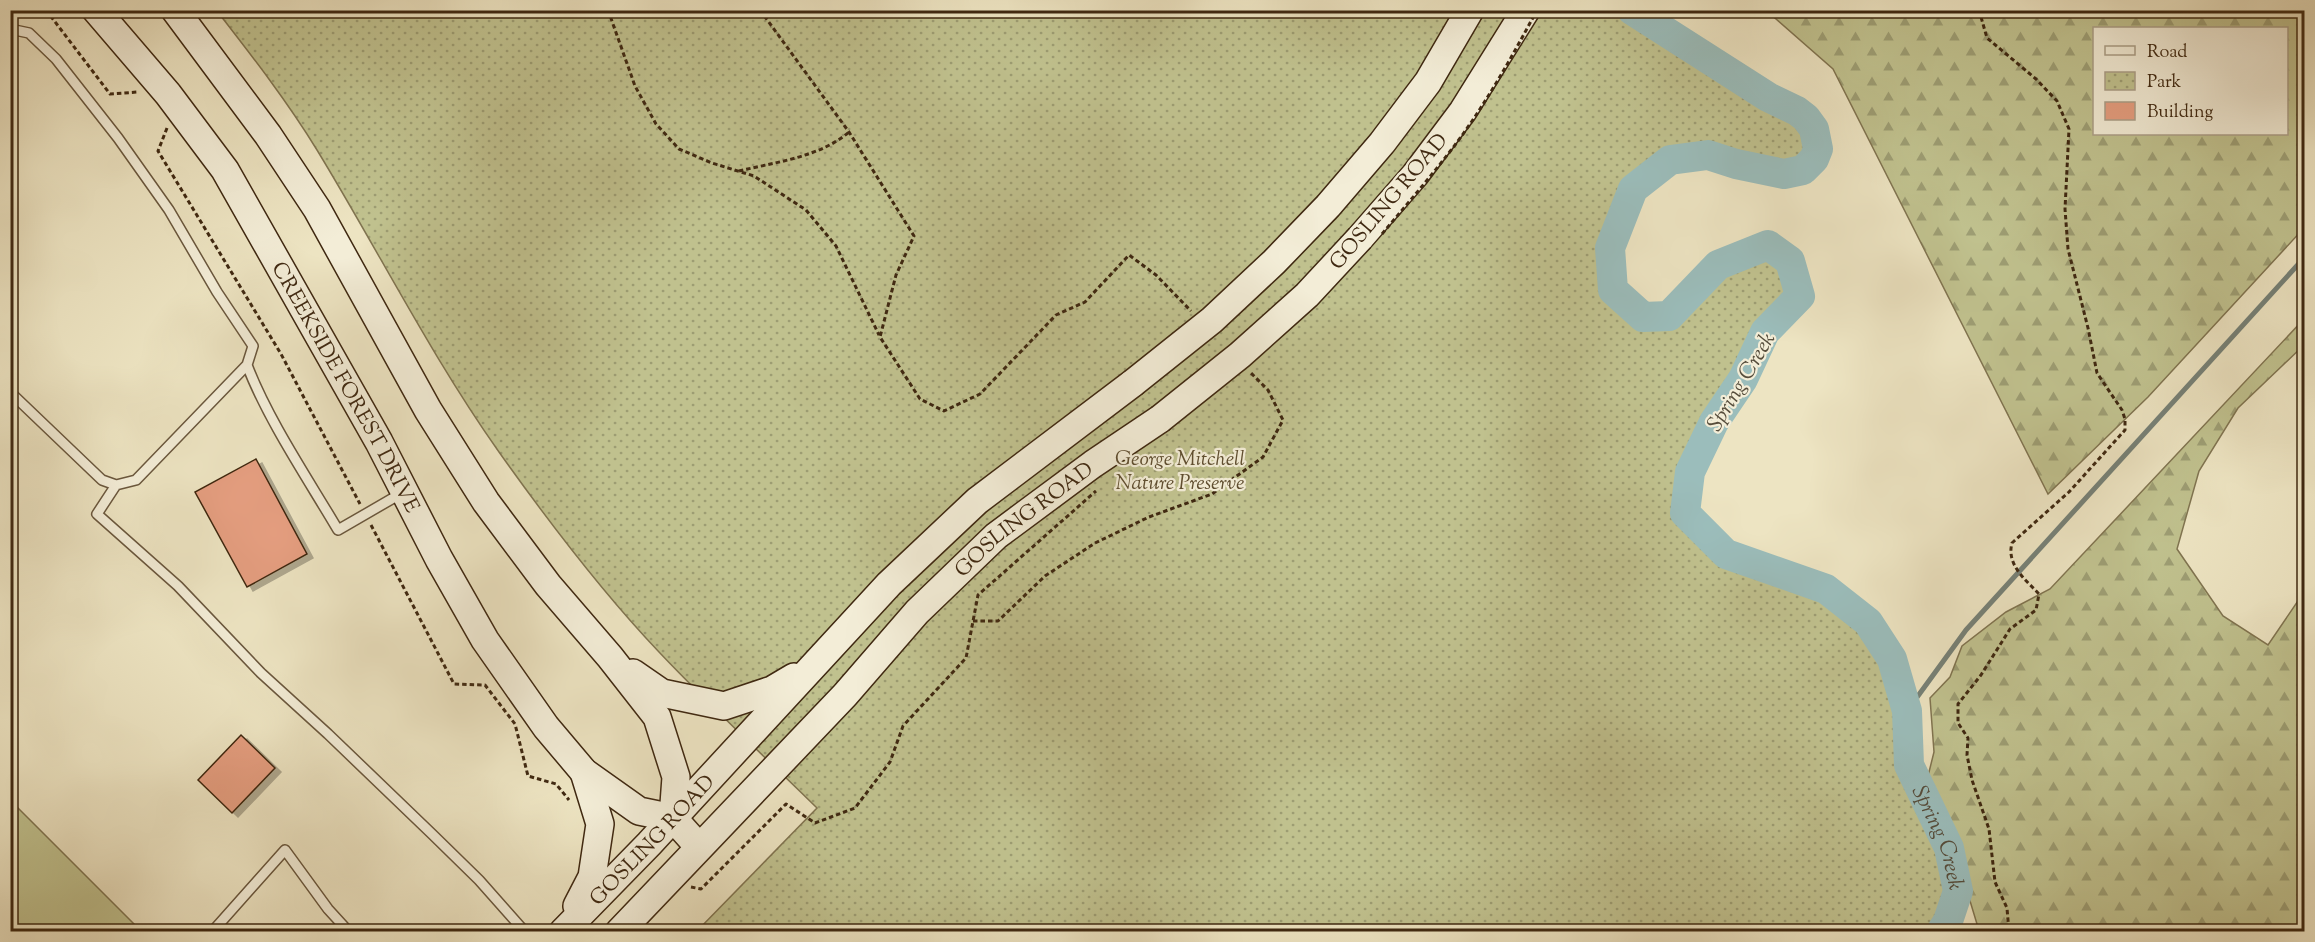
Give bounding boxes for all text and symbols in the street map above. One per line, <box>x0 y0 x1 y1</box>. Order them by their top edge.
legend <box>2093 27 2288 135</box>
text: Road <box>2147 40 2187 66</box>
text: Park <box>2147 70 2182 96</box>
text: Building <box>2147 100 2213 126</box>
street label: GOSLING ROAD <box>1323 127 1456 277</box>
street label: CREEKSIDE FOREST DRIVE <box>263 257 426 519</box>
water label: Spring Creek <box>1700 327 1785 438</box>
park label: George Mitchell Nature Preserve <box>1115 445 1245 499</box>
street label: GOSLING ROAD <box>949 456 1100 585</box>
street label: GOSLING ROAD <box>584 769 723 913</box>
water label: Spring Creek <box>1902 781 1970 893</box>

